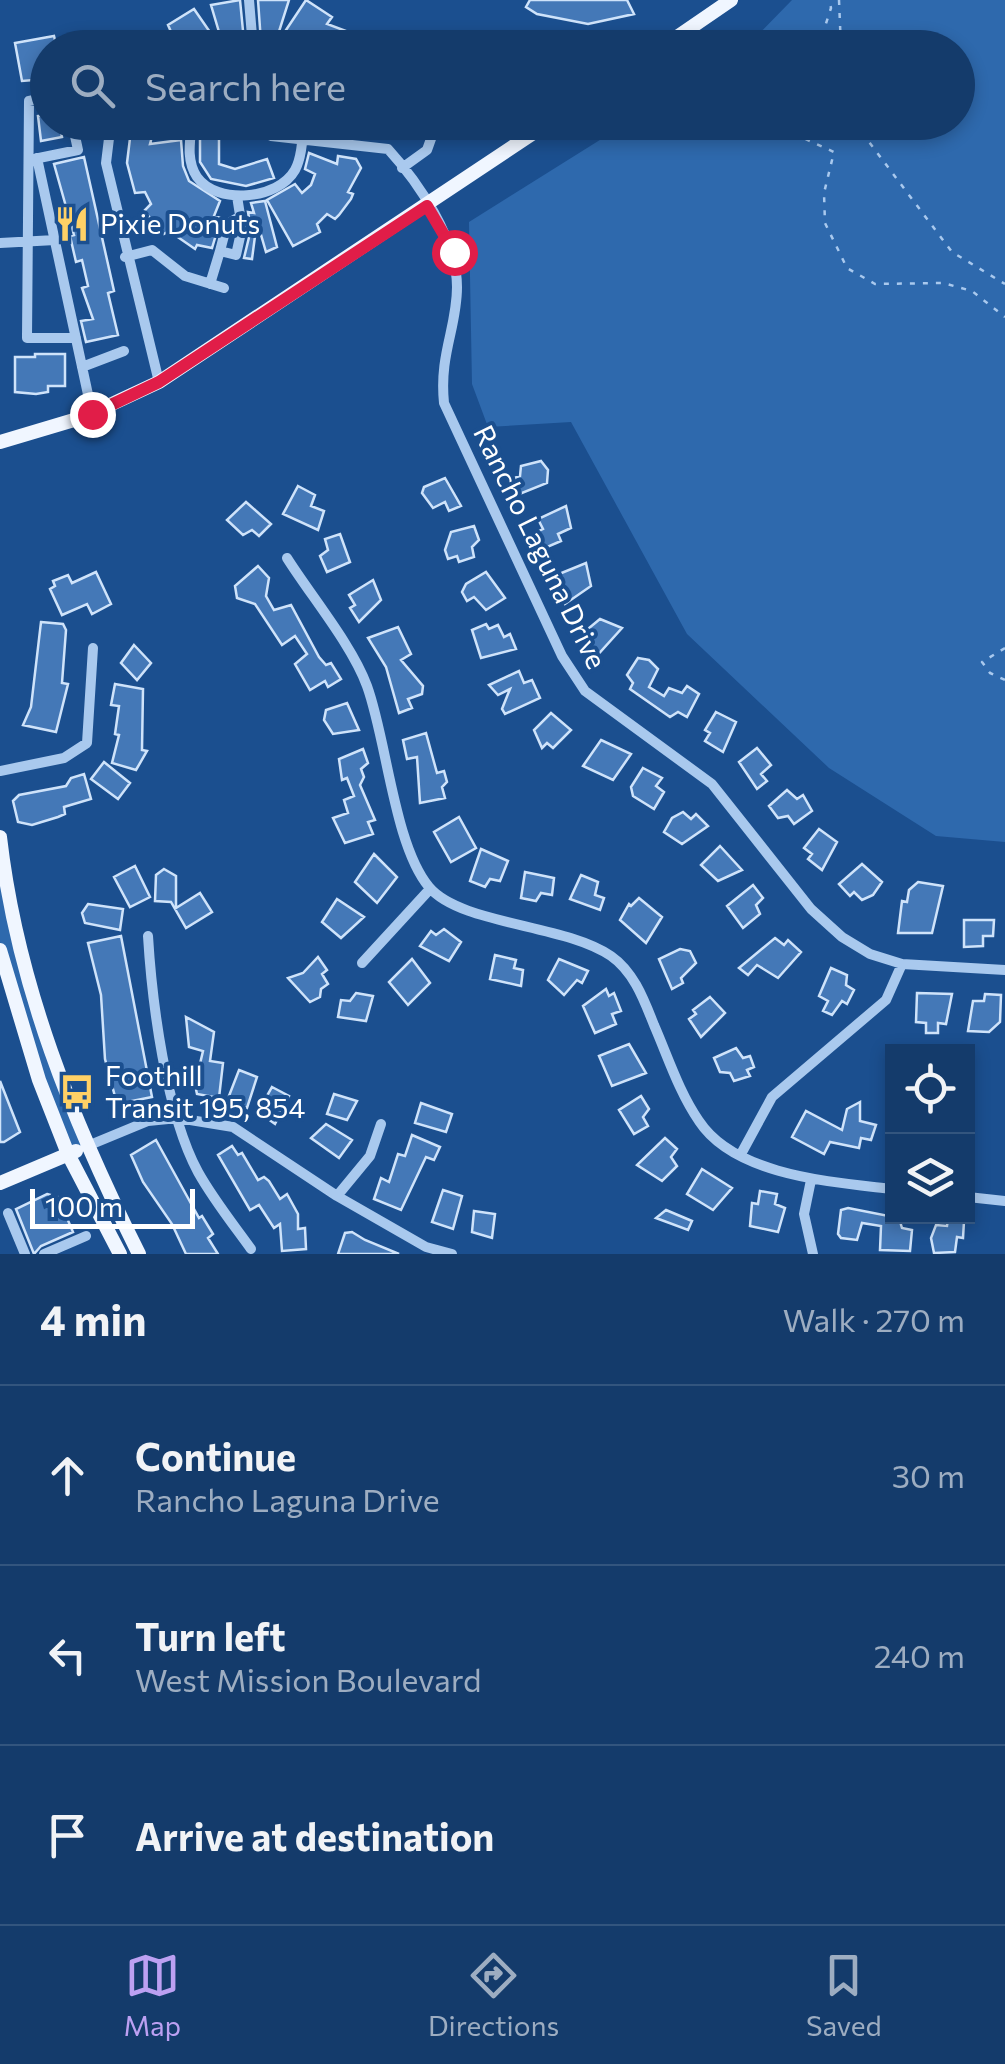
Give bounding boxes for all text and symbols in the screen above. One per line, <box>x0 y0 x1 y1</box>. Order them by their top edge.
search box <box>30 30 975 140</box>
icon: search <box>65 58 120 113</box>
text: Search here <box>145 62 346 109</box>
restaurant icon: Pixie Donuts <box>53 205 91 243</box>
place label: Pixie Donuts <box>100 206 260 240</box>
route start <box>432 230 478 276</box>
route end <box>70 392 116 438</box>
street label: Rancho Laguna Drive <box>467 419 615 674</box>
map controls <box>885 1044 975 1224</box>
button: locate <box>885 1044 975 1134</box>
place label: Foothill Transit 195, 854 <box>105 1058 305 1124</box>
bus stop icon: Foothill Transit 195, 854 <box>58 1073 96 1111</box>
button: layers <box>885 1134 975 1224</box>
scale bar <box>30 1184 195 1228</box>
text: 100 m <box>45 1189 123 1223</box>
text: 4 min <box>40 1293 146 1345</box>
text: Walk · 270 m <box>783 1299 965 1339</box>
text: Continue <box>135 1432 296 1479</box>
icon: ahead <box>40 1448 95 1503</box>
text: 30 m <box>892 1455 965 1495</box>
text: Rancho Laguna Drive <box>135 1479 440 1519</box>
text: Turn left <box>135 1612 286 1659</box>
icon: left <box>40 1628 95 1683</box>
text: 240 m <box>874 1635 965 1675</box>
text: West Mission Boulevard <box>135 1659 482 1699</box>
icon: arrive <box>40 1808 95 1863</box>
text: Arrive at destination <box>135 1812 494 1859</box>
tab: Map <box>123 1948 181 2042</box>
tab: Directions <box>428 1948 559 2042</box>
tab: Saved <box>806 1948 882 2042</box>

